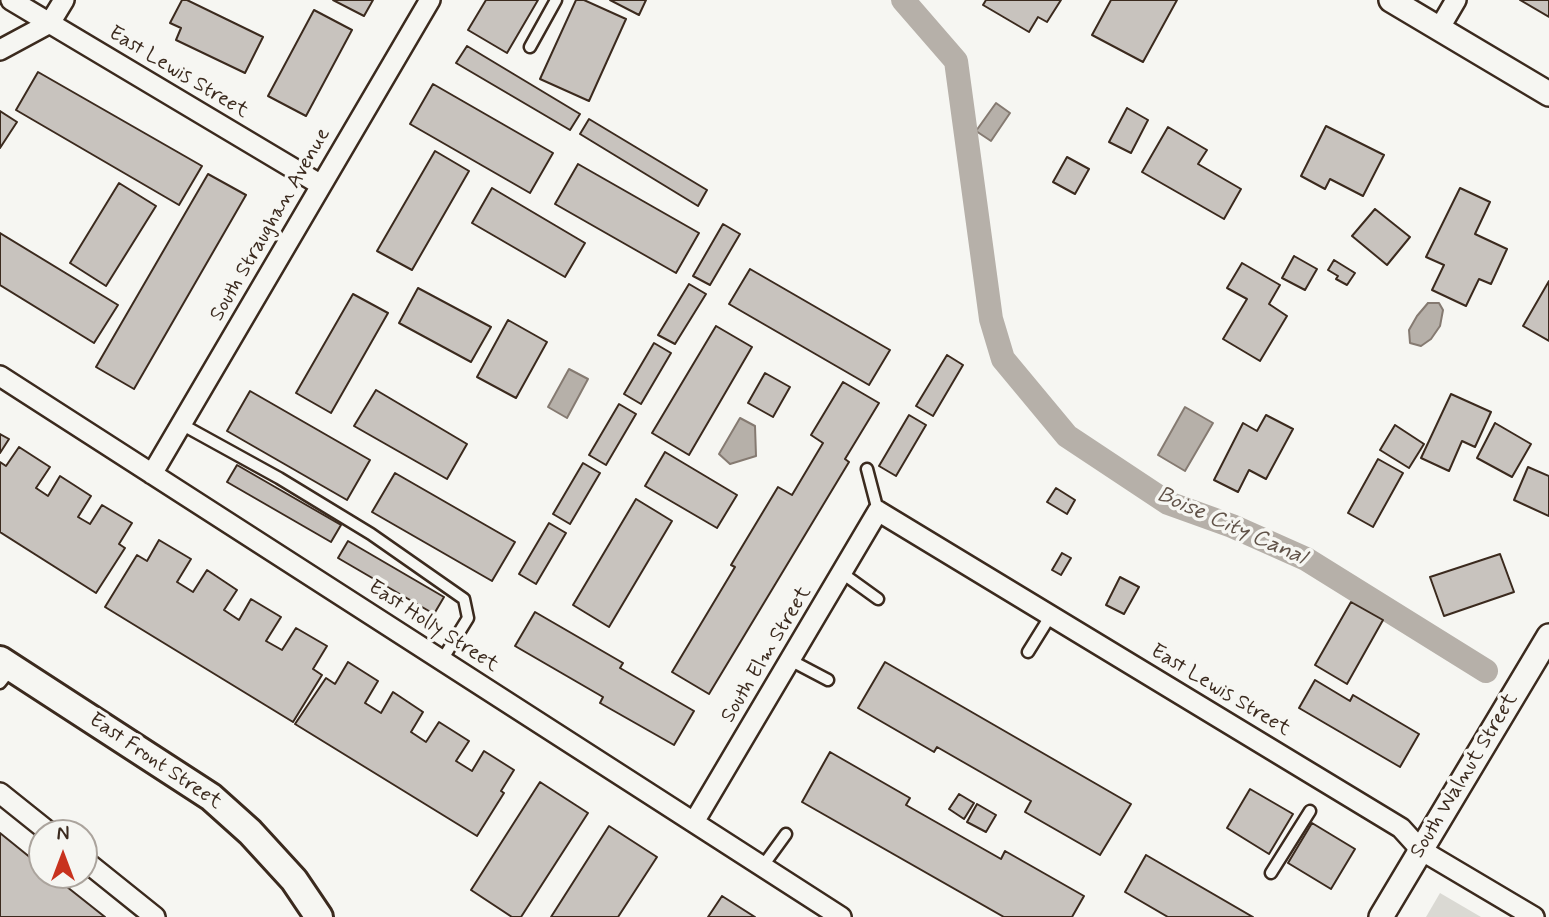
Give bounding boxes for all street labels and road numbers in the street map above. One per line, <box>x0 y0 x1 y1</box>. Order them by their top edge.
street label: East Lewis Street <box>104 21 252 125</box>
street label: South Straughan Avenue <box>205 124 337 326</box>
street label: East Holly Street <box>363 575 503 679</box>
street label: South Elm Street <box>716 582 818 728</box>
street label: East Lewis Street <box>1146 639 1294 743</box>
street label: South Walnut Street <box>1406 689 1524 863</box>
street label: East Front Street <box>84 708 226 816</box>

